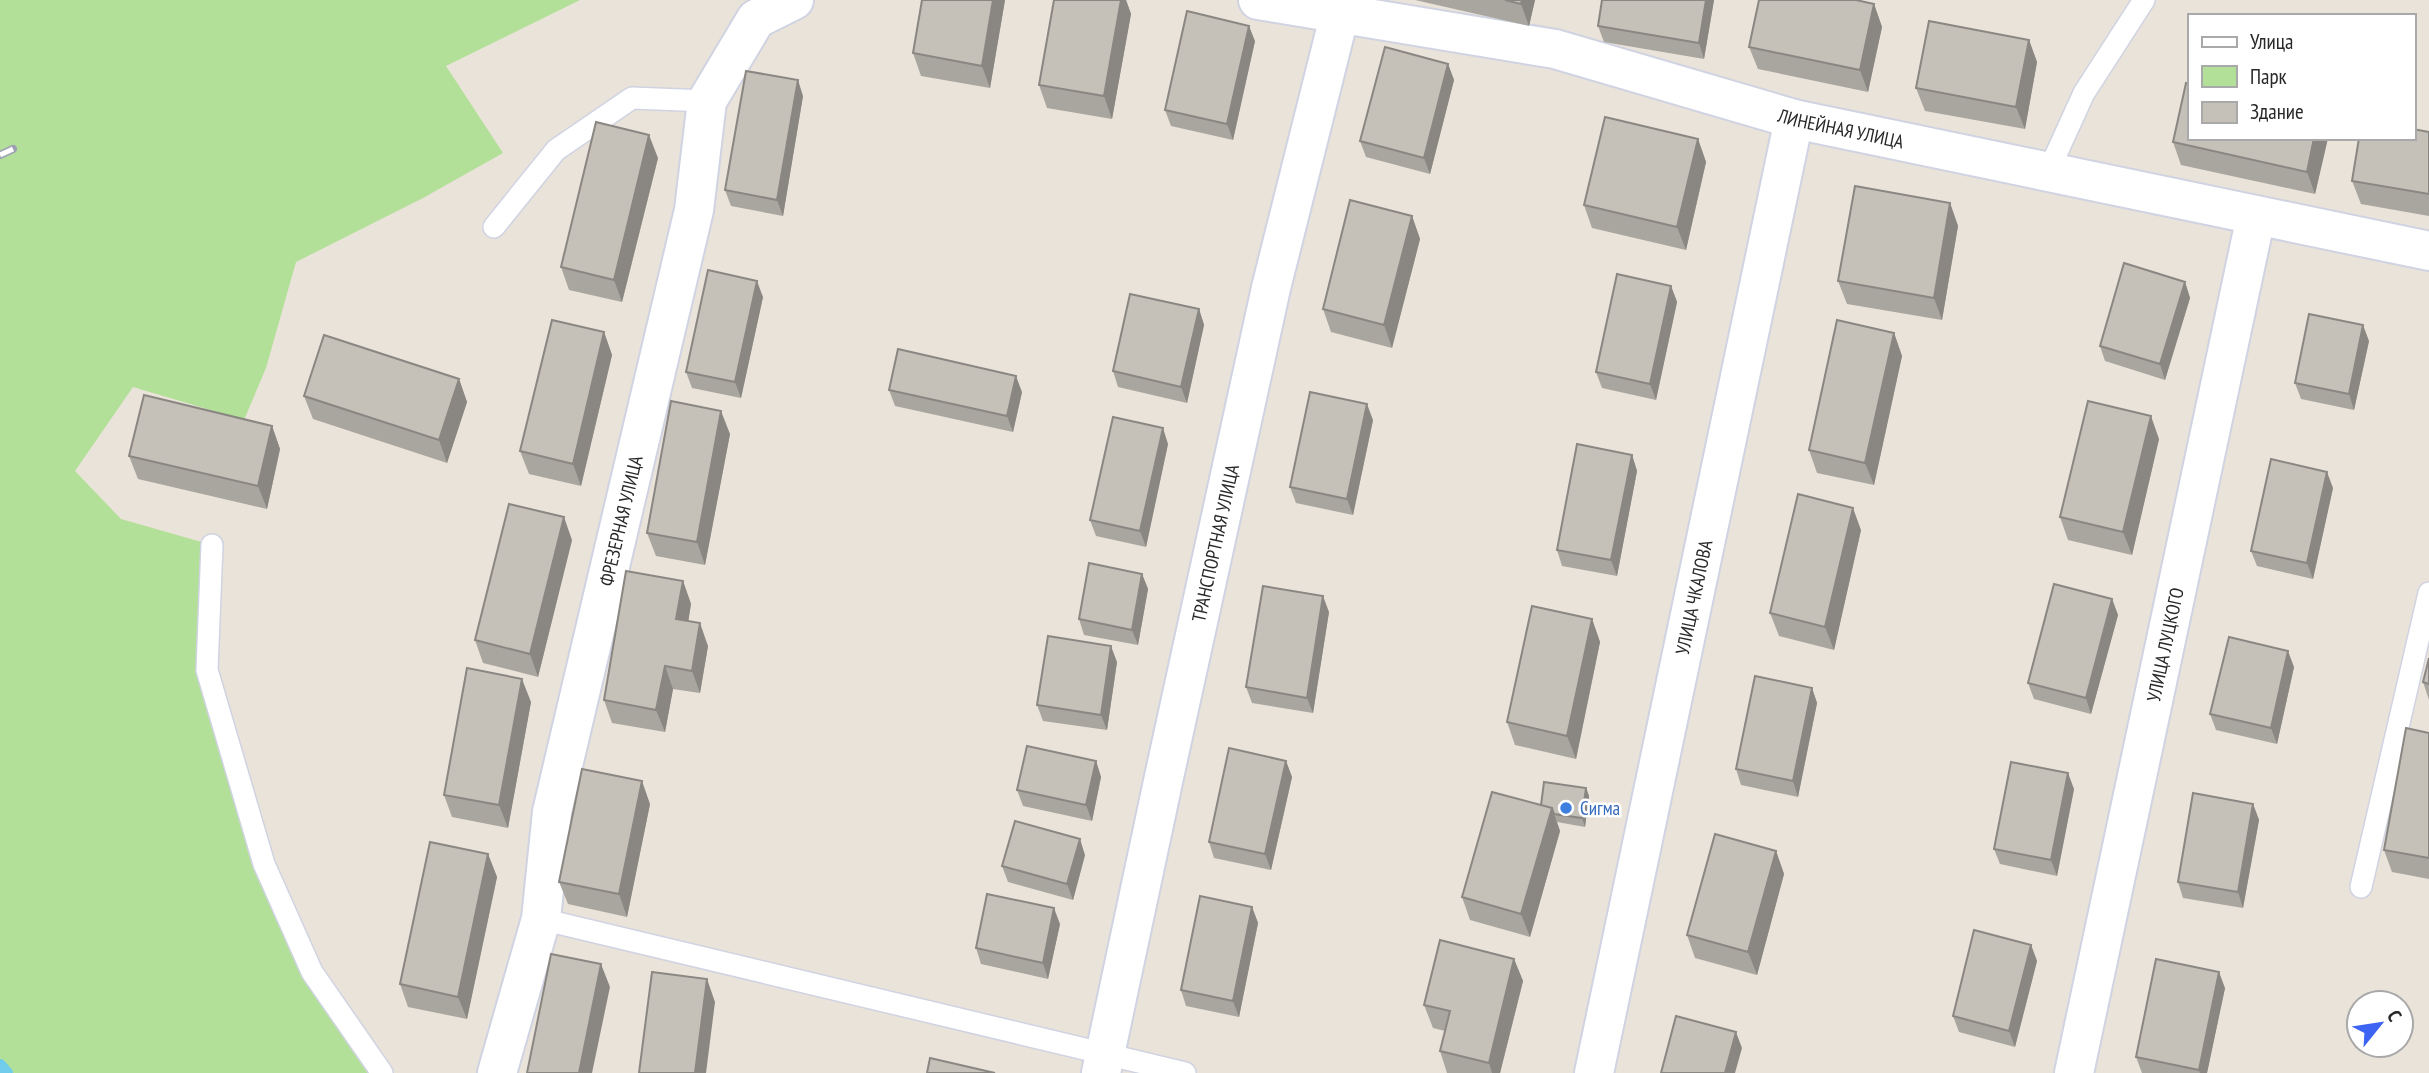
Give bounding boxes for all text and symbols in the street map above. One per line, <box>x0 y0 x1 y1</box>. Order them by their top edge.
legend <box>2188 14 2415 140</box>
text: Улица <box>2250 28 2293 55</box>
text: Парк <box>2250 63 2287 90</box>
text: Здание <box>2250 98 2304 125</box>
street label: ЛИНЕЙНАЯ УЛИЦА <box>1774 103 1906 154</box>
street label: ФРЕЗЕРНАЯ УЛИЦА <box>594 453 648 588</box>
street label: ТРАНСПОРТНАЯ УЛИЦА <box>1186 462 1244 624</box>
street label: УЛИЦА ЧКАЛОВА <box>1670 538 1717 657</box>
street label: УЛИЦА ЛУЦКОГО <box>2141 585 2189 704</box>
place label: Сигма <box>1580 796 1620 820</box>
marker: Сигма <box>1558 800 1574 816</box>
north arrow <box>2345 989 2415 1059</box>
text: С <box>2382 1006 2407 1026</box>

